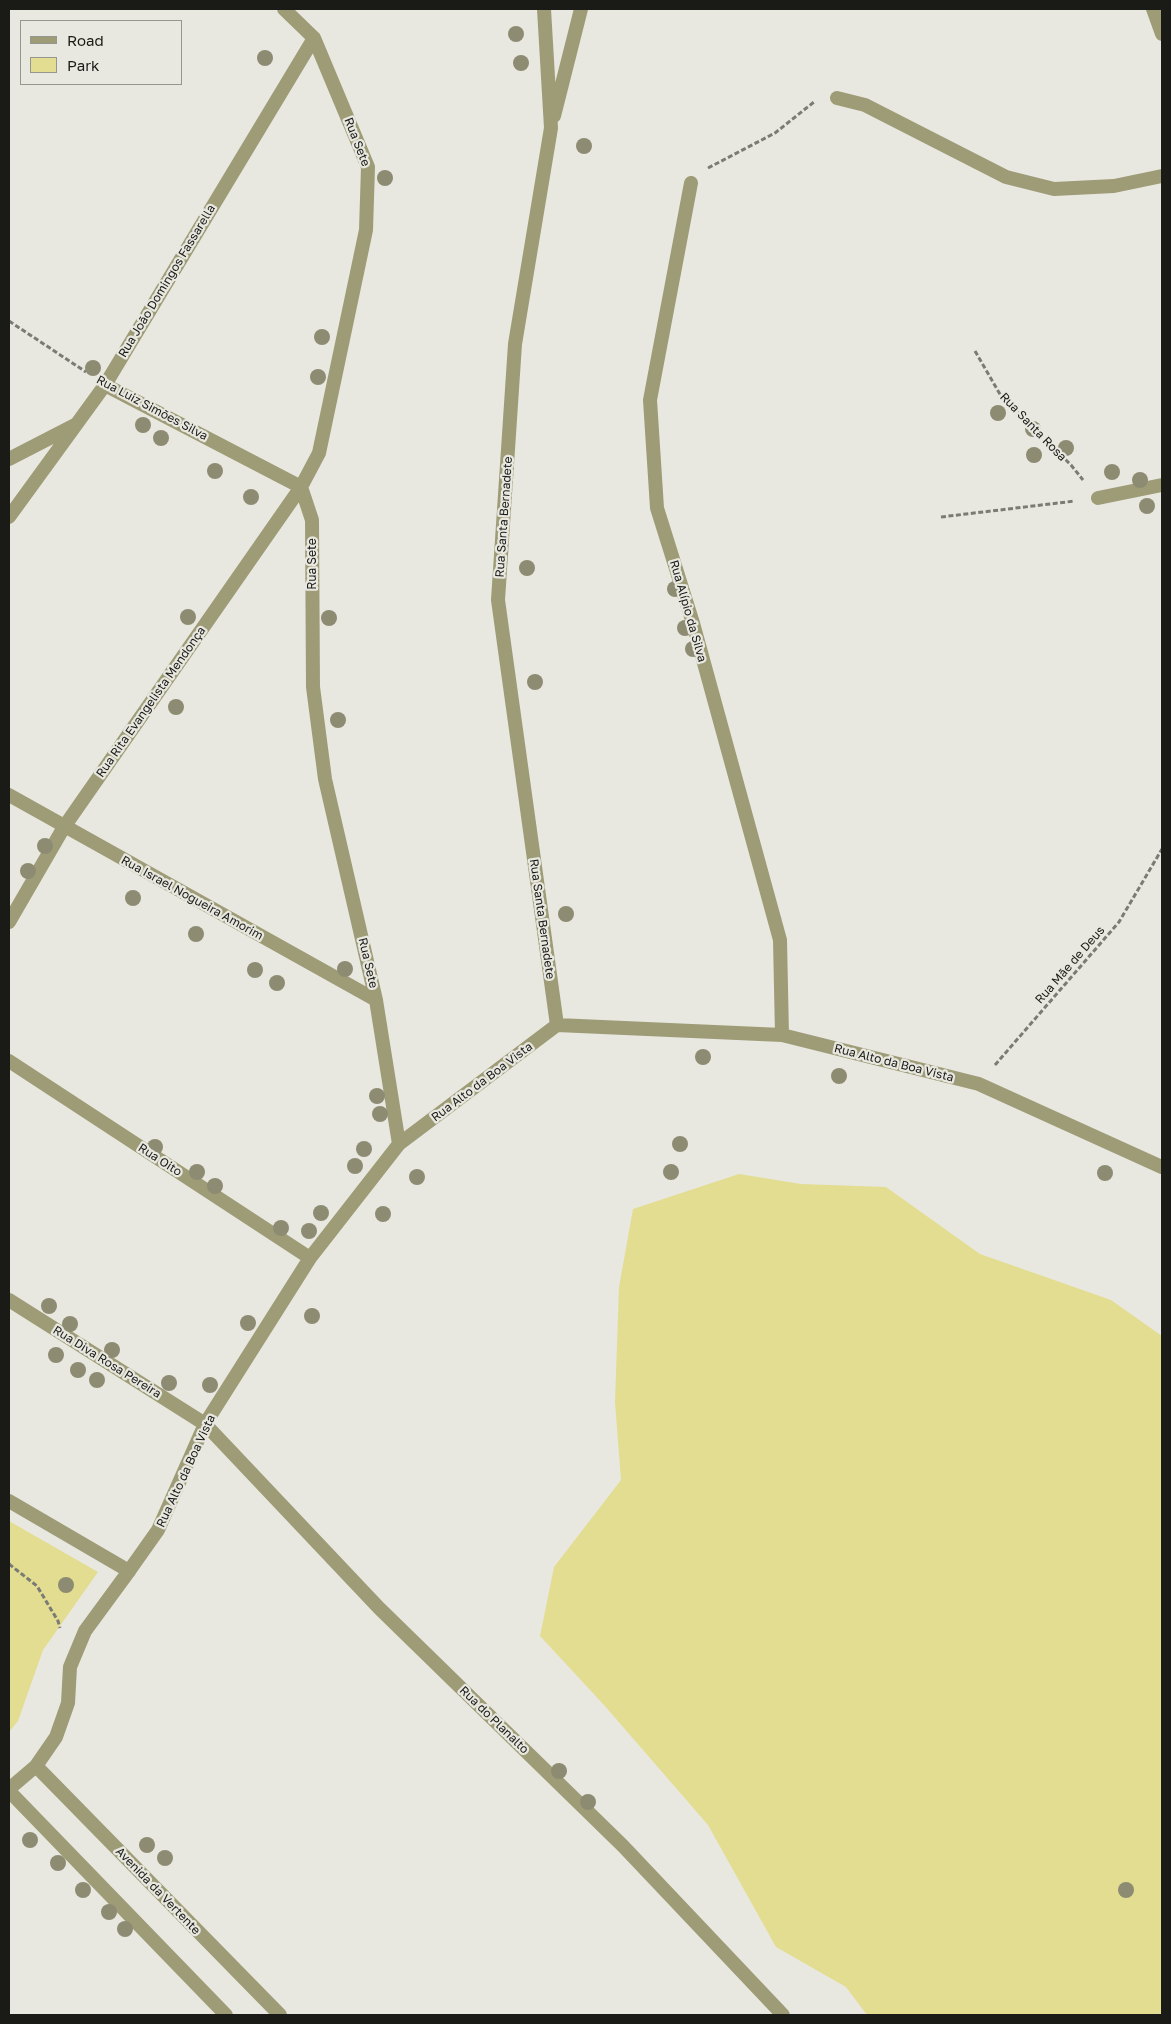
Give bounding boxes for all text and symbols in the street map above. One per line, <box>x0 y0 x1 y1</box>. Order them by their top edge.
legend <box>20 20 182 85</box>
text: Road <box>67 31 104 49</box>
text: Park <box>67 56 99 74</box>
street label: Rua Sete <box>341 115 373 169</box>
street label: Rua João Domingos Fassarella <box>116 202 218 360</box>
street label: Rua Luiz Simões Silva <box>94 373 210 443</box>
street label: Rua Santa Rosa <box>997 390 1069 464</box>
street label: Rua Santa Bernadete <box>493 456 515 578</box>
street label: Rua Sete <box>305 538 319 590</box>
street label: Rua Alípio da Silva <box>667 558 709 664</box>
street label: Rua Rita Evangelista Mendonça <box>93 624 209 780</box>
street label: Rua Israel Nogueira Amorim <box>119 853 265 943</box>
street label: Rua Santa Bernadete <box>526 858 558 980</box>
street label: Rua Mãe de Deus <box>1032 923 1108 1007</box>
street label: Rua Sete <box>355 936 381 990</box>
street label: Rua Alto da Boa Vista <box>429 1039 535 1125</box>
street label: Rua Alto da Boa Vista <box>833 1041 955 1085</box>
street label: Rua Oito <box>136 1141 184 1179</box>
street label: Rua Diva Rosa Pereira <box>50 1323 164 1401</box>
street label: Rua Alto da Boa Vista <box>154 1412 218 1530</box>
street label: Rua do Planalto <box>456 1683 532 1757</box>
street label: Avenida da Vertente <box>113 1844 203 1938</box>

